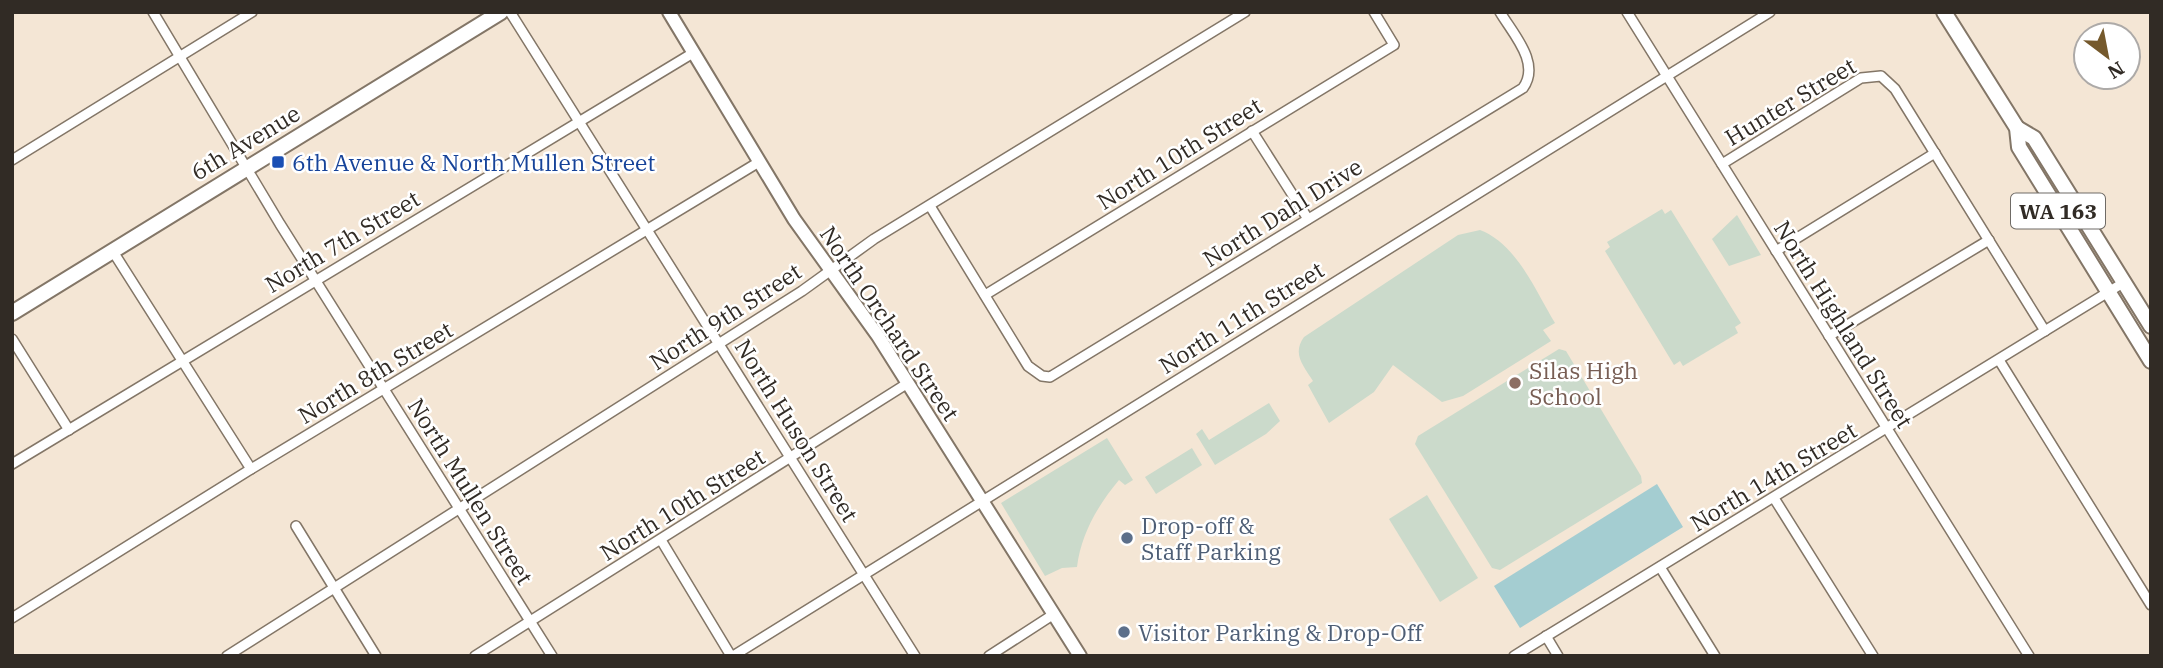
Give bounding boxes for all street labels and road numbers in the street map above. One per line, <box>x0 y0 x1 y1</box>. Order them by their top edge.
street label: Hunter Street <box>1719 50 1861 152</box>
street label: North 10th Street <box>1091 90 1267 216</box>
street label: 6th Avenue <box>185 98 305 186</box>
street label: North Dahl Drive <box>1197 151 1367 273</box>
street label: North 7th Street <box>259 183 425 299</box>
road number: WA 163 <box>2011 194 2105 228</box>
street label: North Highland Street <box>1768 215 1920 433</box>
street label: North Orchard Street <box>814 220 966 426</box>
street label: North 11th Street <box>1153 254 1329 380</box>
street label: North 9th Street <box>643 256 807 376</box>
street label: North 8th Street <box>292 314 458 430</box>
street label: North Huson Street <box>729 333 865 527</box>
street label: North Mullen Street <box>402 392 540 590</box>
street label: North 14th Street <box>1684 414 1862 538</box>
street label: North 10th Street <box>594 441 770 567</box>

